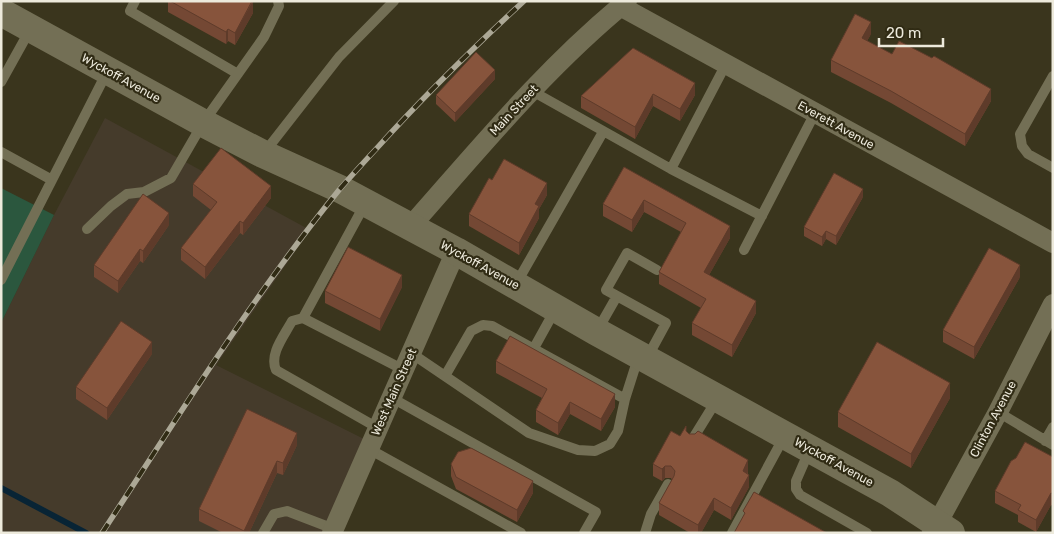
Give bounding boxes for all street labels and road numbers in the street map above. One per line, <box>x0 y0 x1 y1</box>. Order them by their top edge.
street label: Wyckoff Avenue <box>79 51 163 106</box>
street label: Main Street <box>487 82 541 138</box>
street label: Everett Avenue <box>795 98 877 152</box>
street label: Wyckoff Avenue <box>438 238 522 293</box>
street label: West Main Street <box>369 346 420 438</box>
street label: Clinton Avenue <box>967 378 1019 460</box>
street label: Wyckoff Avenue <box>792 435 876 490</box>

